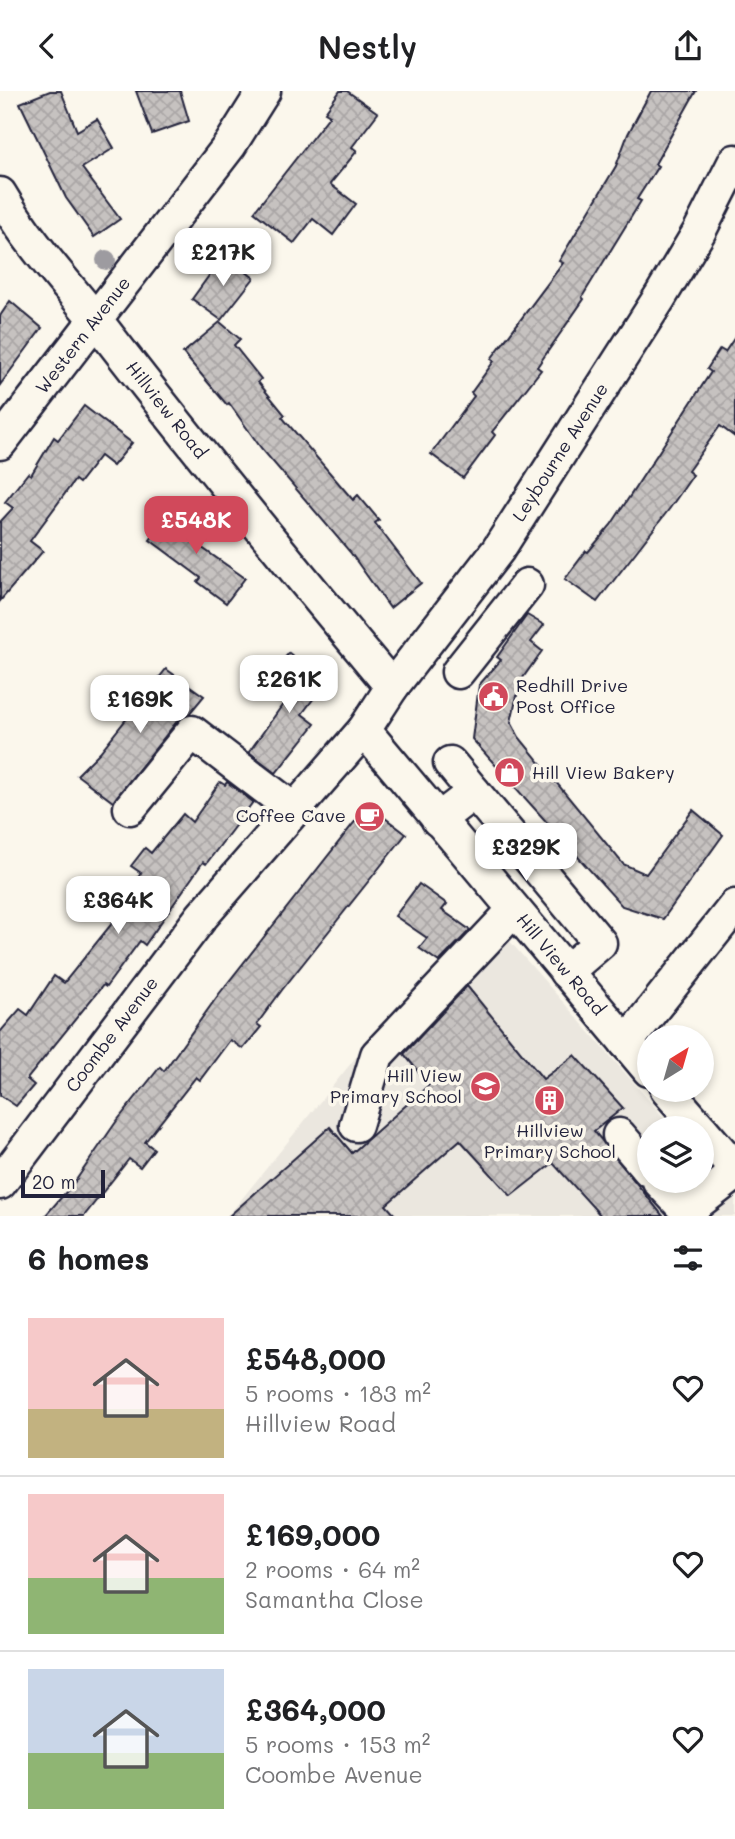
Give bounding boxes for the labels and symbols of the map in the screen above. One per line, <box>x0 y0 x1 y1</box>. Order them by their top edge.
pin: £217K <box>174 229 272 288</box>
street label: Western Avenue <box>29 271 135 398</box>
street label: Hillview Road <box>121 356 213 463</box>
street label: Leybourne Avenue <box>506 378 613 526</box>
pin: £548K <box>147 497 245 556</box>
pin: £261K <box>240 655 338 715</box>
place label: Redhill Drive Post Office <box>516 673 628 718</box>
pin: £169K <box>91 675 189 735</box>
public building icon: Redhill Drive Post Office <box>476 679 510 713</box>
shop icon: Hill View Bakery <box>492 756 526 790</box>
place label: Hill View Bakery <box>532 760 675 784</box>
cafe icon: Coffee Cave <box>352 799 386 833</box>
place label: Coffee Cave <box>236 803 346 827</box>
pin: £329K <box>477 823 575 883</box>
pin: £364K <box>69 877 167 936</box>
street label: Hill View Road <box>512 908 611 1020</box>
street label: Coombe Avenue <box>60 971 163 1097</box>
north arrow <box>637 1025 714 1103</box>
place label: Hill View Primary School <box>330 1063 462 1108</box>
school or university icon: Hill View Primary School <box>468 1069 502 1103</box>
building icon: Hillview Primary School <box>533 1083 567 1117</box>
place label: Hillview Primary School <box>484 1118 616 1163</box>
scale bar <box>21 1167 105 1199</box>

